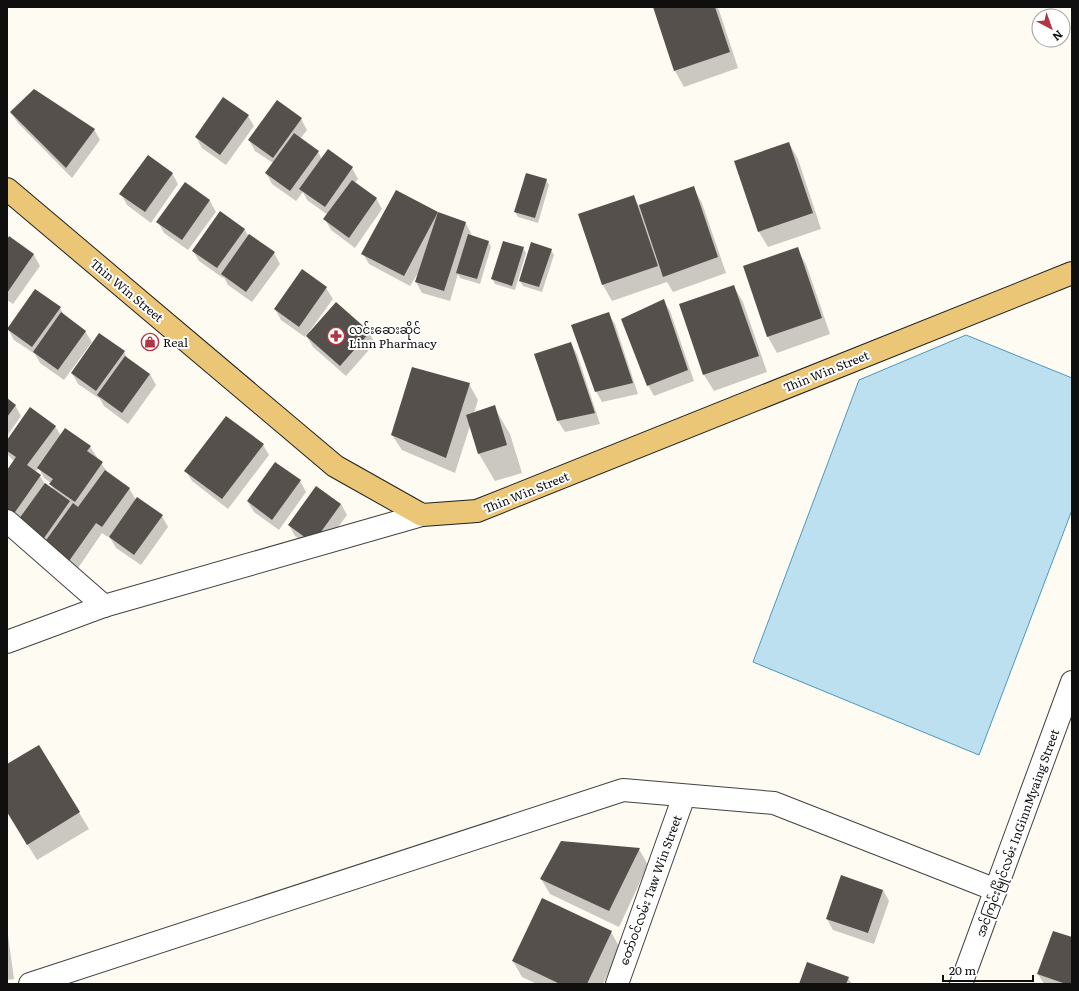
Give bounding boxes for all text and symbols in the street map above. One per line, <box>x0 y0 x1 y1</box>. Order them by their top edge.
north arrow <box>1031 8 1071 48</box>
text: N <box>1049 27 1067 45</box>
street label: Thin Win Street <box>86 254 168 326</box>
place label: လင်းဆေးဆိုင် Linn Pharmacy <box>349 320 437 352</box>
pharmacy icon: လင်းဆေးဆိုင် Linn Pharmacy <box>326 326 346 346</box>
shop icon: Real <box>140 332 160 352</box>
place label: Real <box>163 333 188 351</box>
street label: Thin Win Street <box>781 346 872 396</box>
street label: Thin Win Street <box>481 467 572 517</box>
street label: အင်ကြင်းမြိုင်လမ်း InGinnMyaing Street <box>971 726 1065 940</box>
street label: တော်ဝင်လမ်း Taw Win Street <box>614 812 686 968</box>
scale bar <box>943 957 1033 983</box>
text: 20 m <box>949 961 976 979</box>

